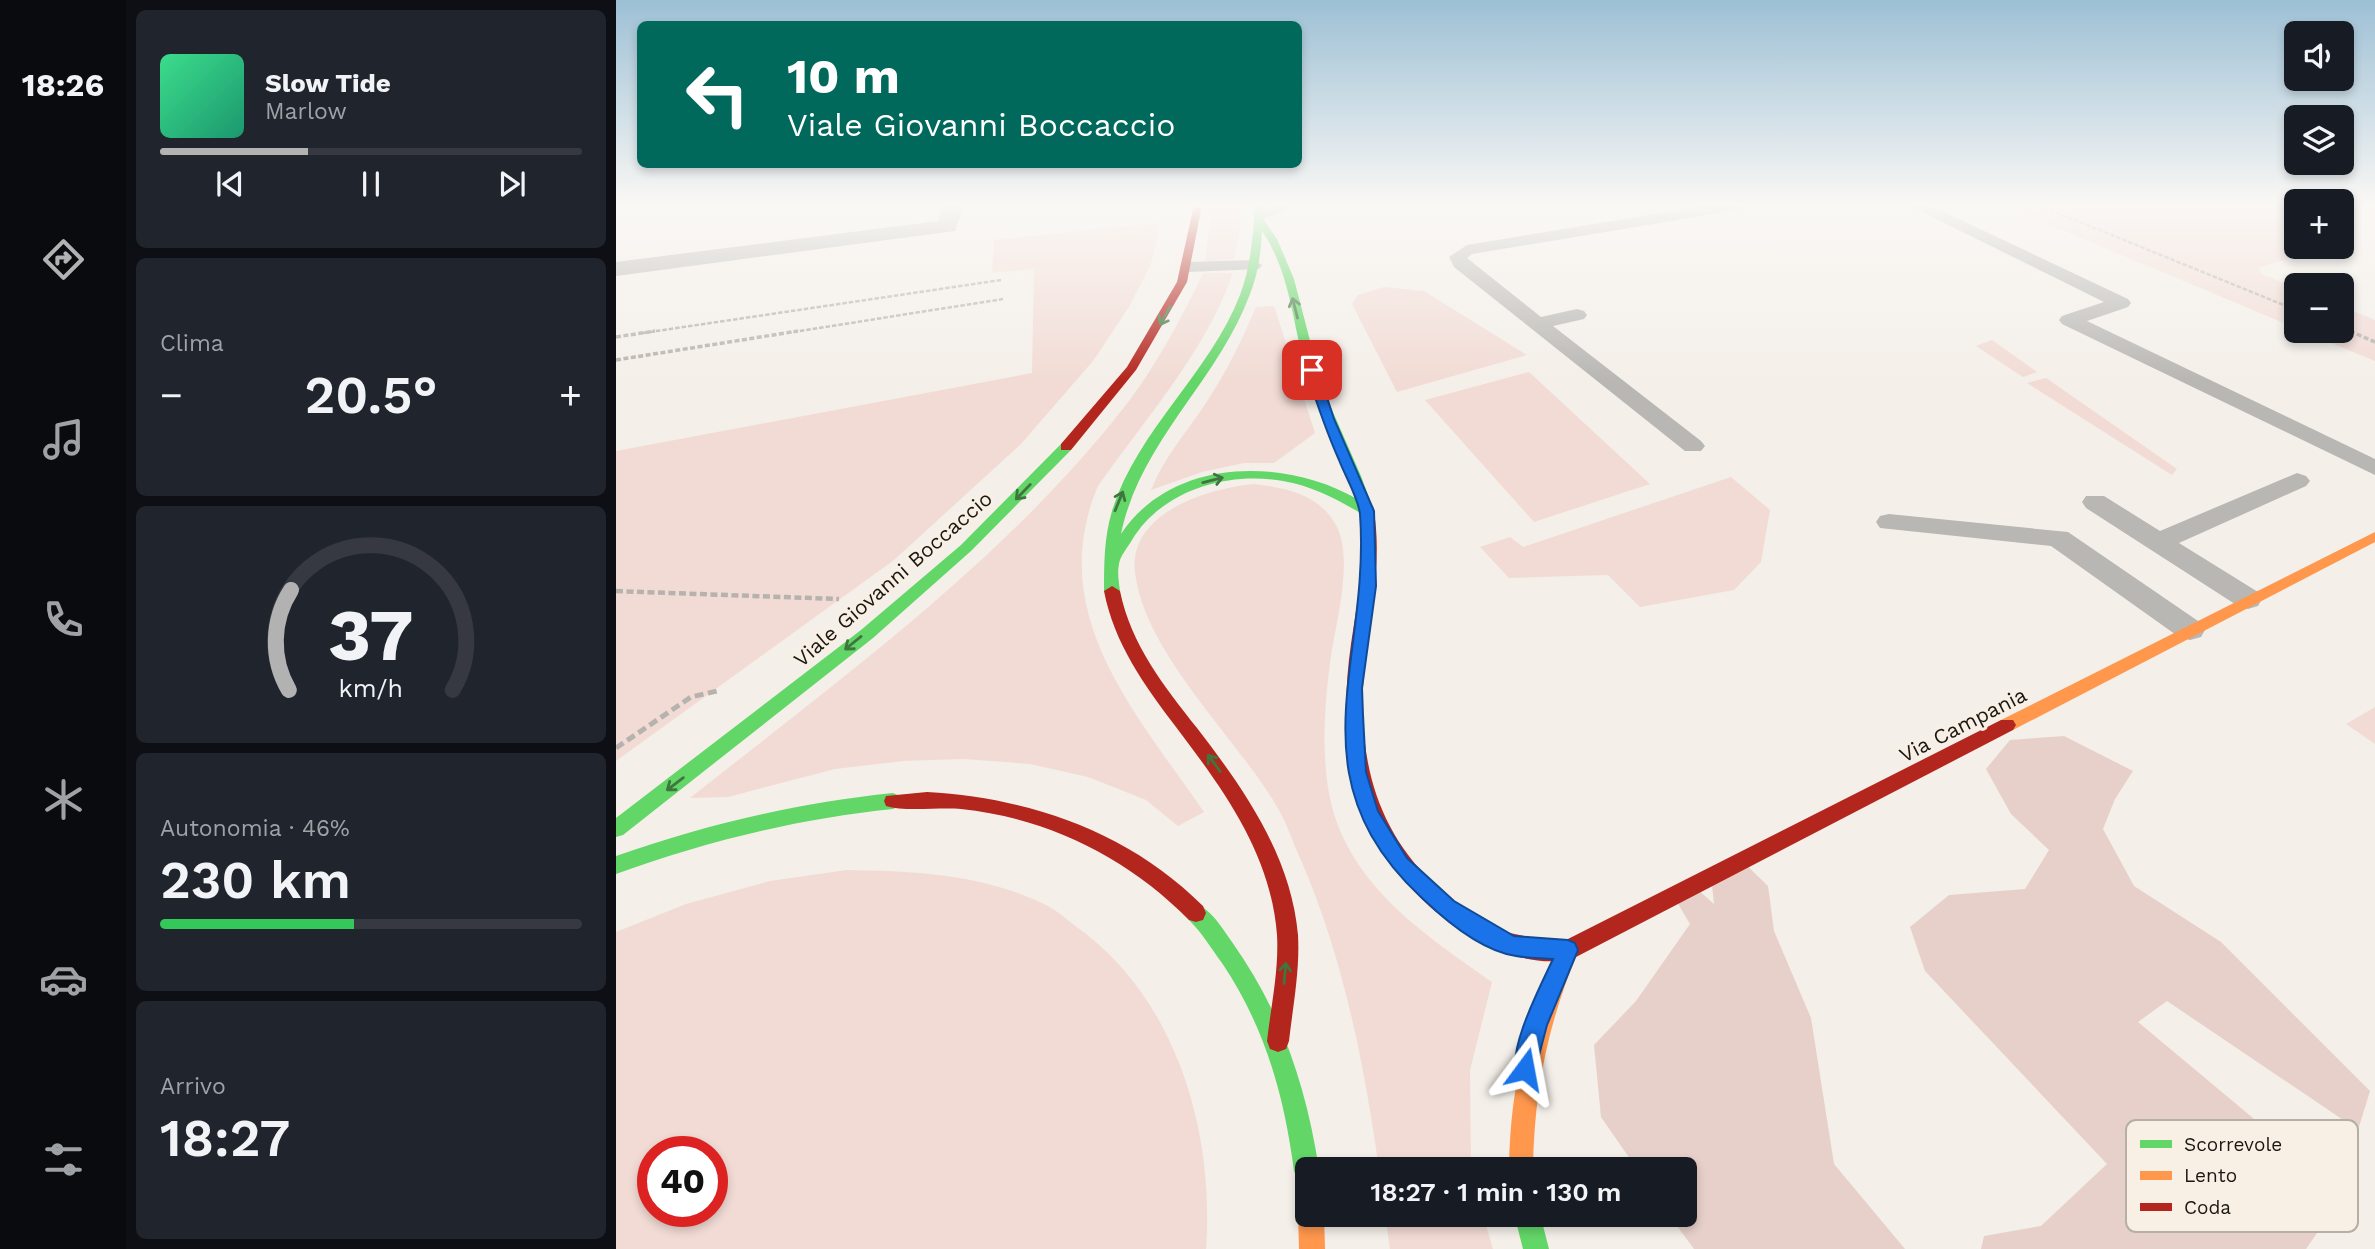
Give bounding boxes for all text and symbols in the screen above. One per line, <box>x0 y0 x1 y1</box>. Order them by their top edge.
map controls <box>2284 21 2354 343</box>
button: sound <box>2284 21 2354 91</box>
text: 10 m <box>787 47 900 105</box>
icon: left <box>672 49 763 140</box>
text: 18:26 <box>22 66 104 104</box>
text: Slow Tide <box>265 68 391 98</box>
text: Marlow <box>265 98 347 125</box>
button: layers <box>2284 105 2354 175</box>
text: Viale Giovanni Boccaccio <box>787 106 1175 144</box>
icon: previous <box>211 165 249 203</box>
icon: pause <box>352 165 390 203</box>
icon: next <box>493 165 531 203</box>
button: + <box>2284 189 2354 259</box>
icon: directions <box>39 235 88 284</box>
button: − <box>2284 273 2354 343</box>
one-way arrow <box>1288 297 1301 320</box>
one-way arrow <box>1158 305 1172 325</box>
text: Clima <box>160 330 224 357</box>
pin <box>1282 340 1342 400</box>
icon: arrive <box>1293 351 1331 389</box>
text: 20.5° <box>305 365 437 426</box>
text: − <box>160 373 183 417</box>
text: + <box>559 373 582 417</box>
icon: music <box>39 415 88 464</box>
one-way arrow <box>1201 473 1224 486</box>
one-way arrow <box>1015 484 1032 501</box>
street label: Viale Giovanni Boccaccio <box>788 486 997 672</box>
one-way arrow <box>1114 491 1127 512</box>
text: 37 <box>328 593 414 679</box>
icon: phone <box>39 595 88 644</box>
one-way arrow <box>845 635 863 651</box>
text: km/h <box>339 674 403 703</box>
street label: Via Campania <box>1895 682 2031 767</box>
one-way arrow <box>1207 754 1221 773</box>
icon: climate <box>39 775 88 824</box>
one-way arrow <box>665 776 684 791</box>
text: Autonomia · 46% <box>160 815 350 842</box>
text: 230 km <box>160 850 351 911</box>
icon: car <box>39 955 88 1004</box>
one-way arrow <box>1279 962 1292 985</box>
position arrow <box>1488 1032 1562 1106</box>
text: Arrivo <box>160 1073 226 1100</box>
text: 18:27 <box>160 1108 290 1169</box>
legend <box>2126 1120 2358 1232</box>
text: Scorrevole <box>2184 1133 2282 1156</box>
icon: filters <box>39 1135 88 1184</box>
speed limit sign: 40 <box>637 1136 728 1227</box>
text: Lento <box>2184 1164 2237 1187</box>
text: 18:27 · 1 min · 130 m <box>1371 1177 1621 1207</box>
text: Coda <box>2184 1196 2231 1219</box>

